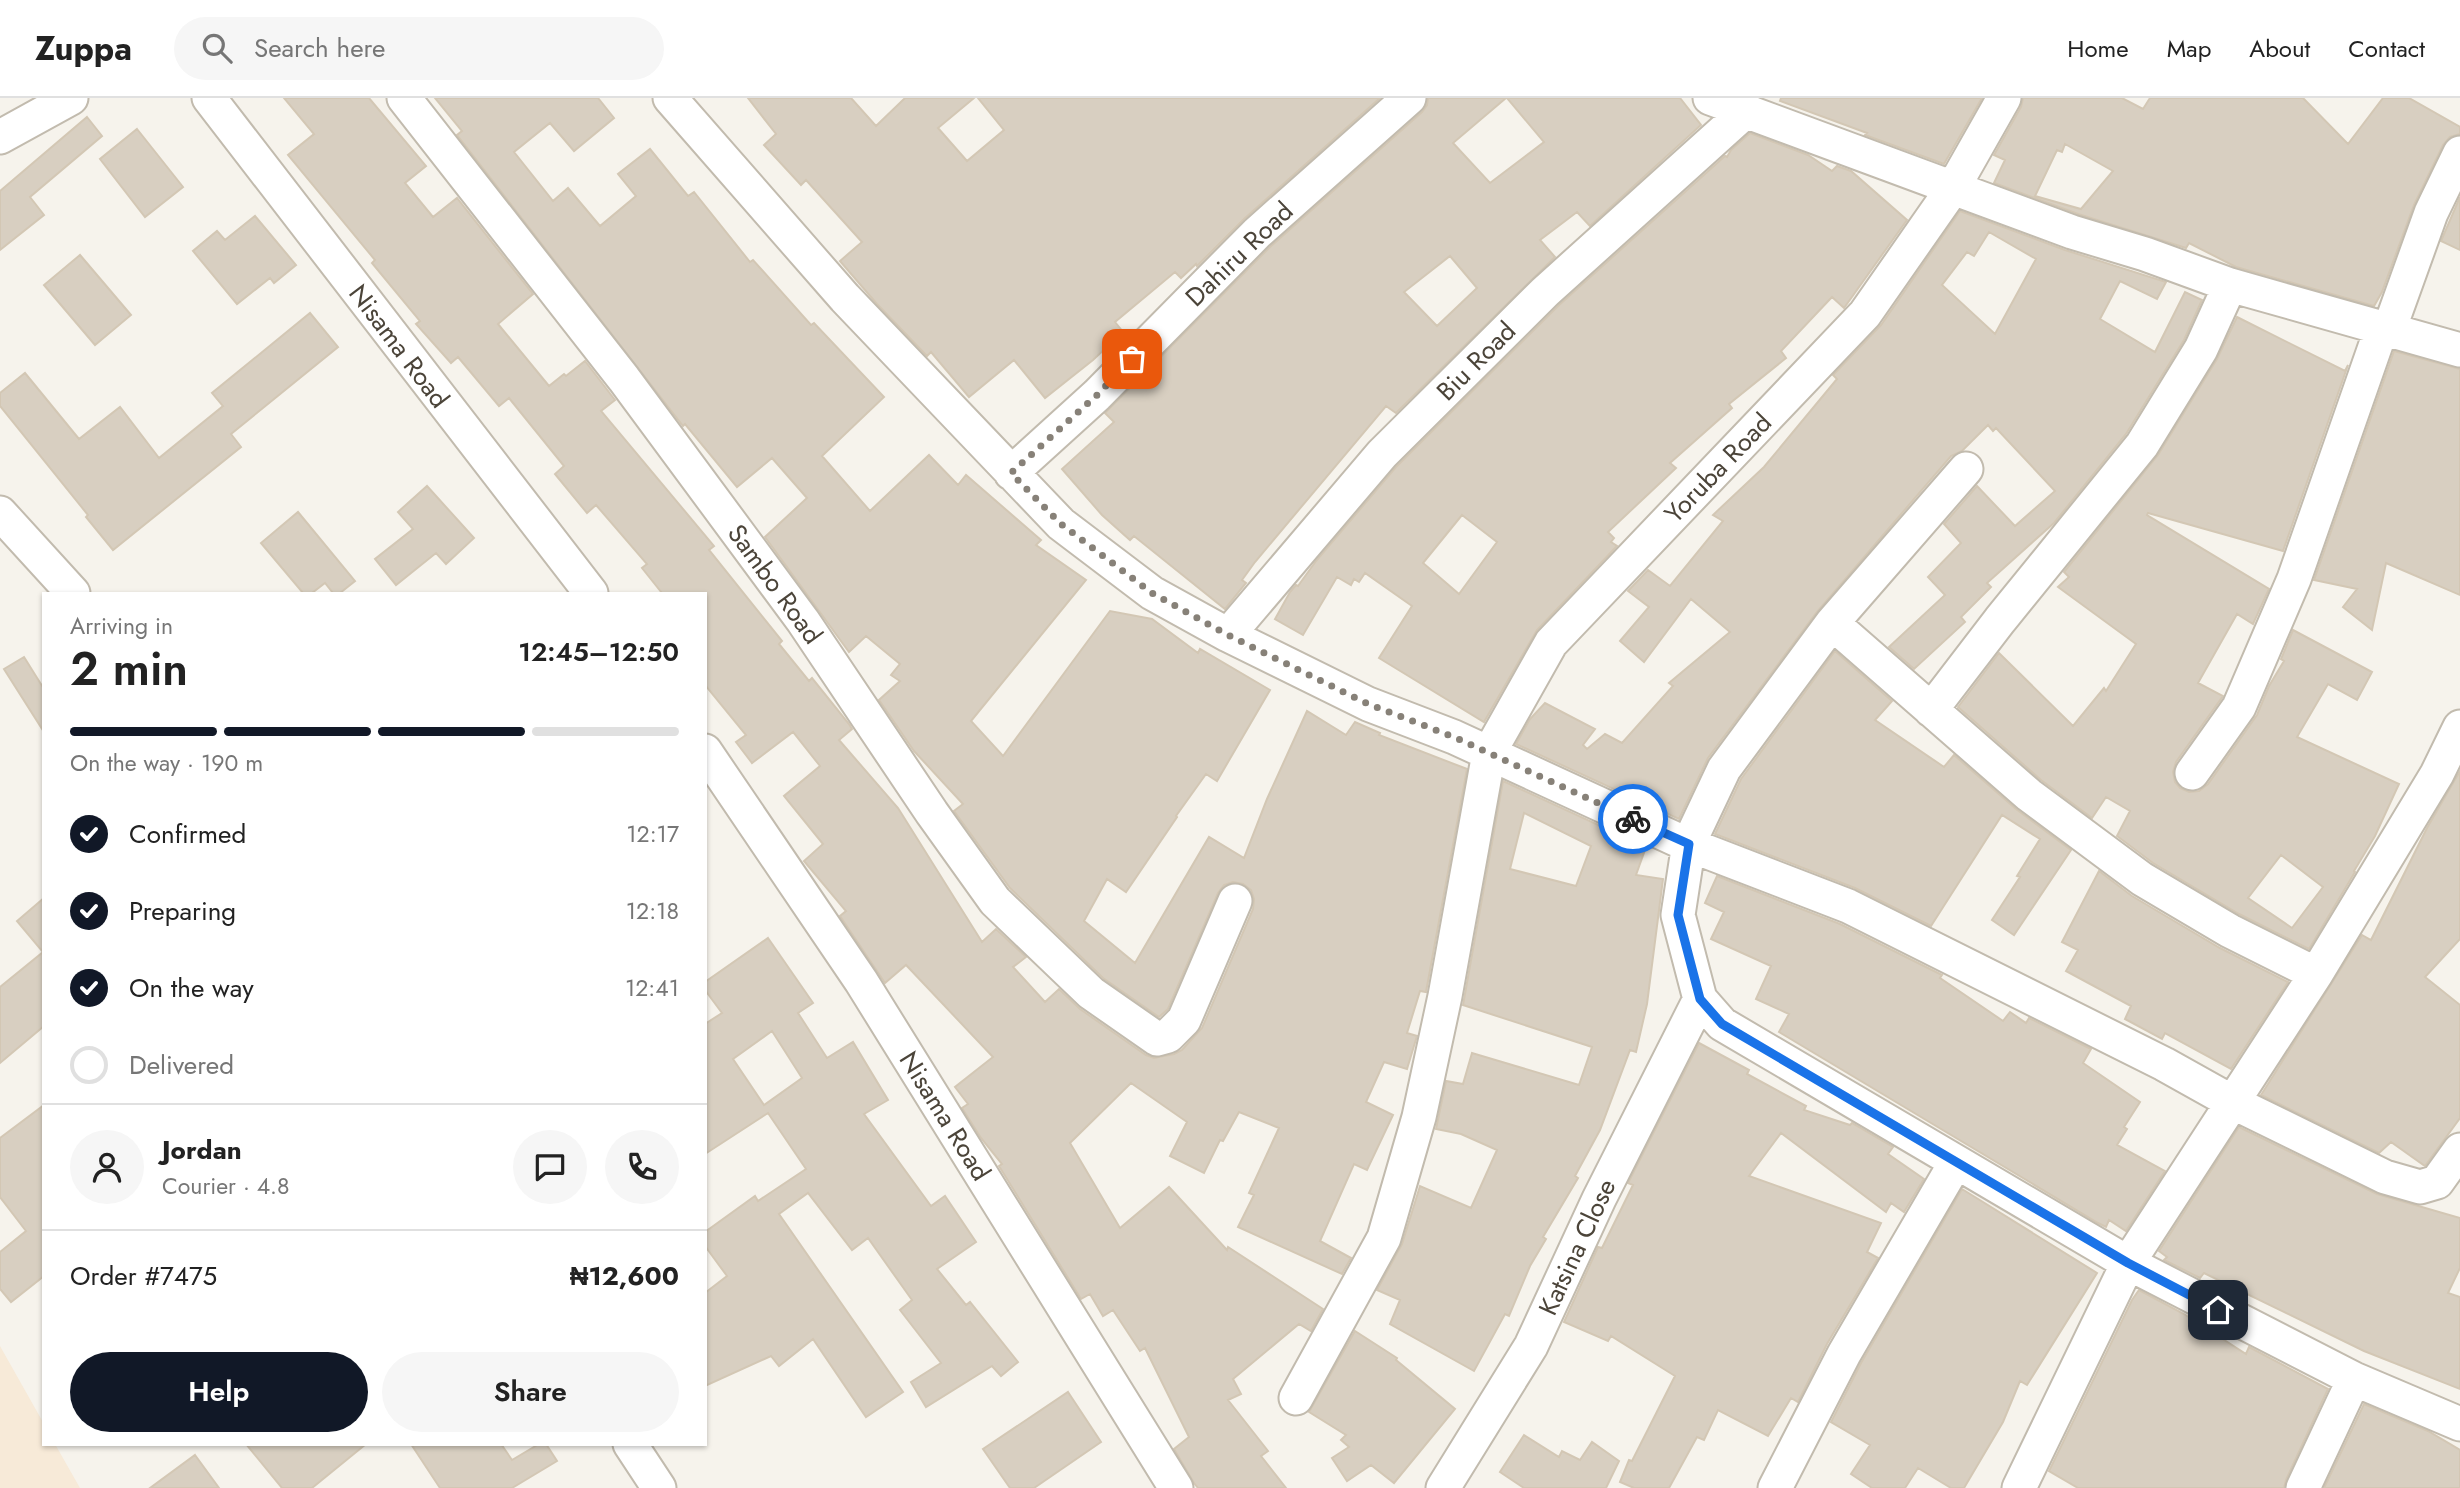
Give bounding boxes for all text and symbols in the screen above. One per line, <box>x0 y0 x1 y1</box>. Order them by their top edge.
search box <box>174 17 664 80</box>
text: Zuppa <box>35 25 132 72</box>
icon: search <box>198 29 236 67</box>
text: Search here <box>254 29 385 67</box>
text: Home <box>2067 31 2129 66</box>
text: Map <box>2167 31 2211 66</box>
text: About <box>2249 31 2310 66</box>
text: Contact <box>2348 31 2425 66</box>
street label: Dahiru Road <box>1177 193 1301 315</box>
street label: Nisama Road <box>340 276 458 416</box>
street label: Biu Road <box>1428 313 1524 409</box>
pin <box>1102 329 1162 389</box>
icon: bag <box>1113 340 1151 378</box>
street label: Yoruba Road <box>1656 404 1780 532</box>
street label: Sambo Road <box>719 516 831 652</box>
text: Arriving in <box>70 609 173 643</box>
text: 12:45–12:50 <box>518 633 679 671</box>
text: 2 min <box>70 636 188 702</box>
text: On the way · 190 m <box>70 746 263 780</box>
courier <box>1598 784 1668 854</box>
icon: bike <box>1614 800 1652 838</box>
icon: check <box>70 815 108 853</box>
text: Confirmed <box>129 815 246 853</box>
text: 12:17 <box>626 817 679 851</box>
icon: check <box>70 892 108 930</box>
text: Preparing <box>129 892 236 930</box>
text: 12:18 <box>626 894 679 928</box>
icon: check <box>70 969 108 1007</box>
text: On the way <box>129 969 254 1007</box>
text: 12:41 <box>625 971 679 1005</box>
street label: Nisama Road <box>890 1044 1000 1188</box>
text: Delivered <box>129 1046 234 1084</box>
button: person <box>70 1130 144 1204</box>
button: chat <box>513 1130 587 1204</box>
button: phone <box>605 1130 679 1204</box>
text: Jordan <box>162 1131 242 1169</box>
text: Courier · 4.8 <box>162 1169 290 1203</box>
street label: Katsina Close <box>1529 1173 1625 1321</box>
text: Order #7475 <box>70 1257 217 1295</box>
text: ₦12,600 <box>570 1257 679 1295</box>
pin <box>2188 1280 2248 1340</box>
icon: home <box>2199 1291 2237 1329</box>
button: Help <box>70 1352 368 1432</box>
button: Share <box>382 1352 679 1432</box>

